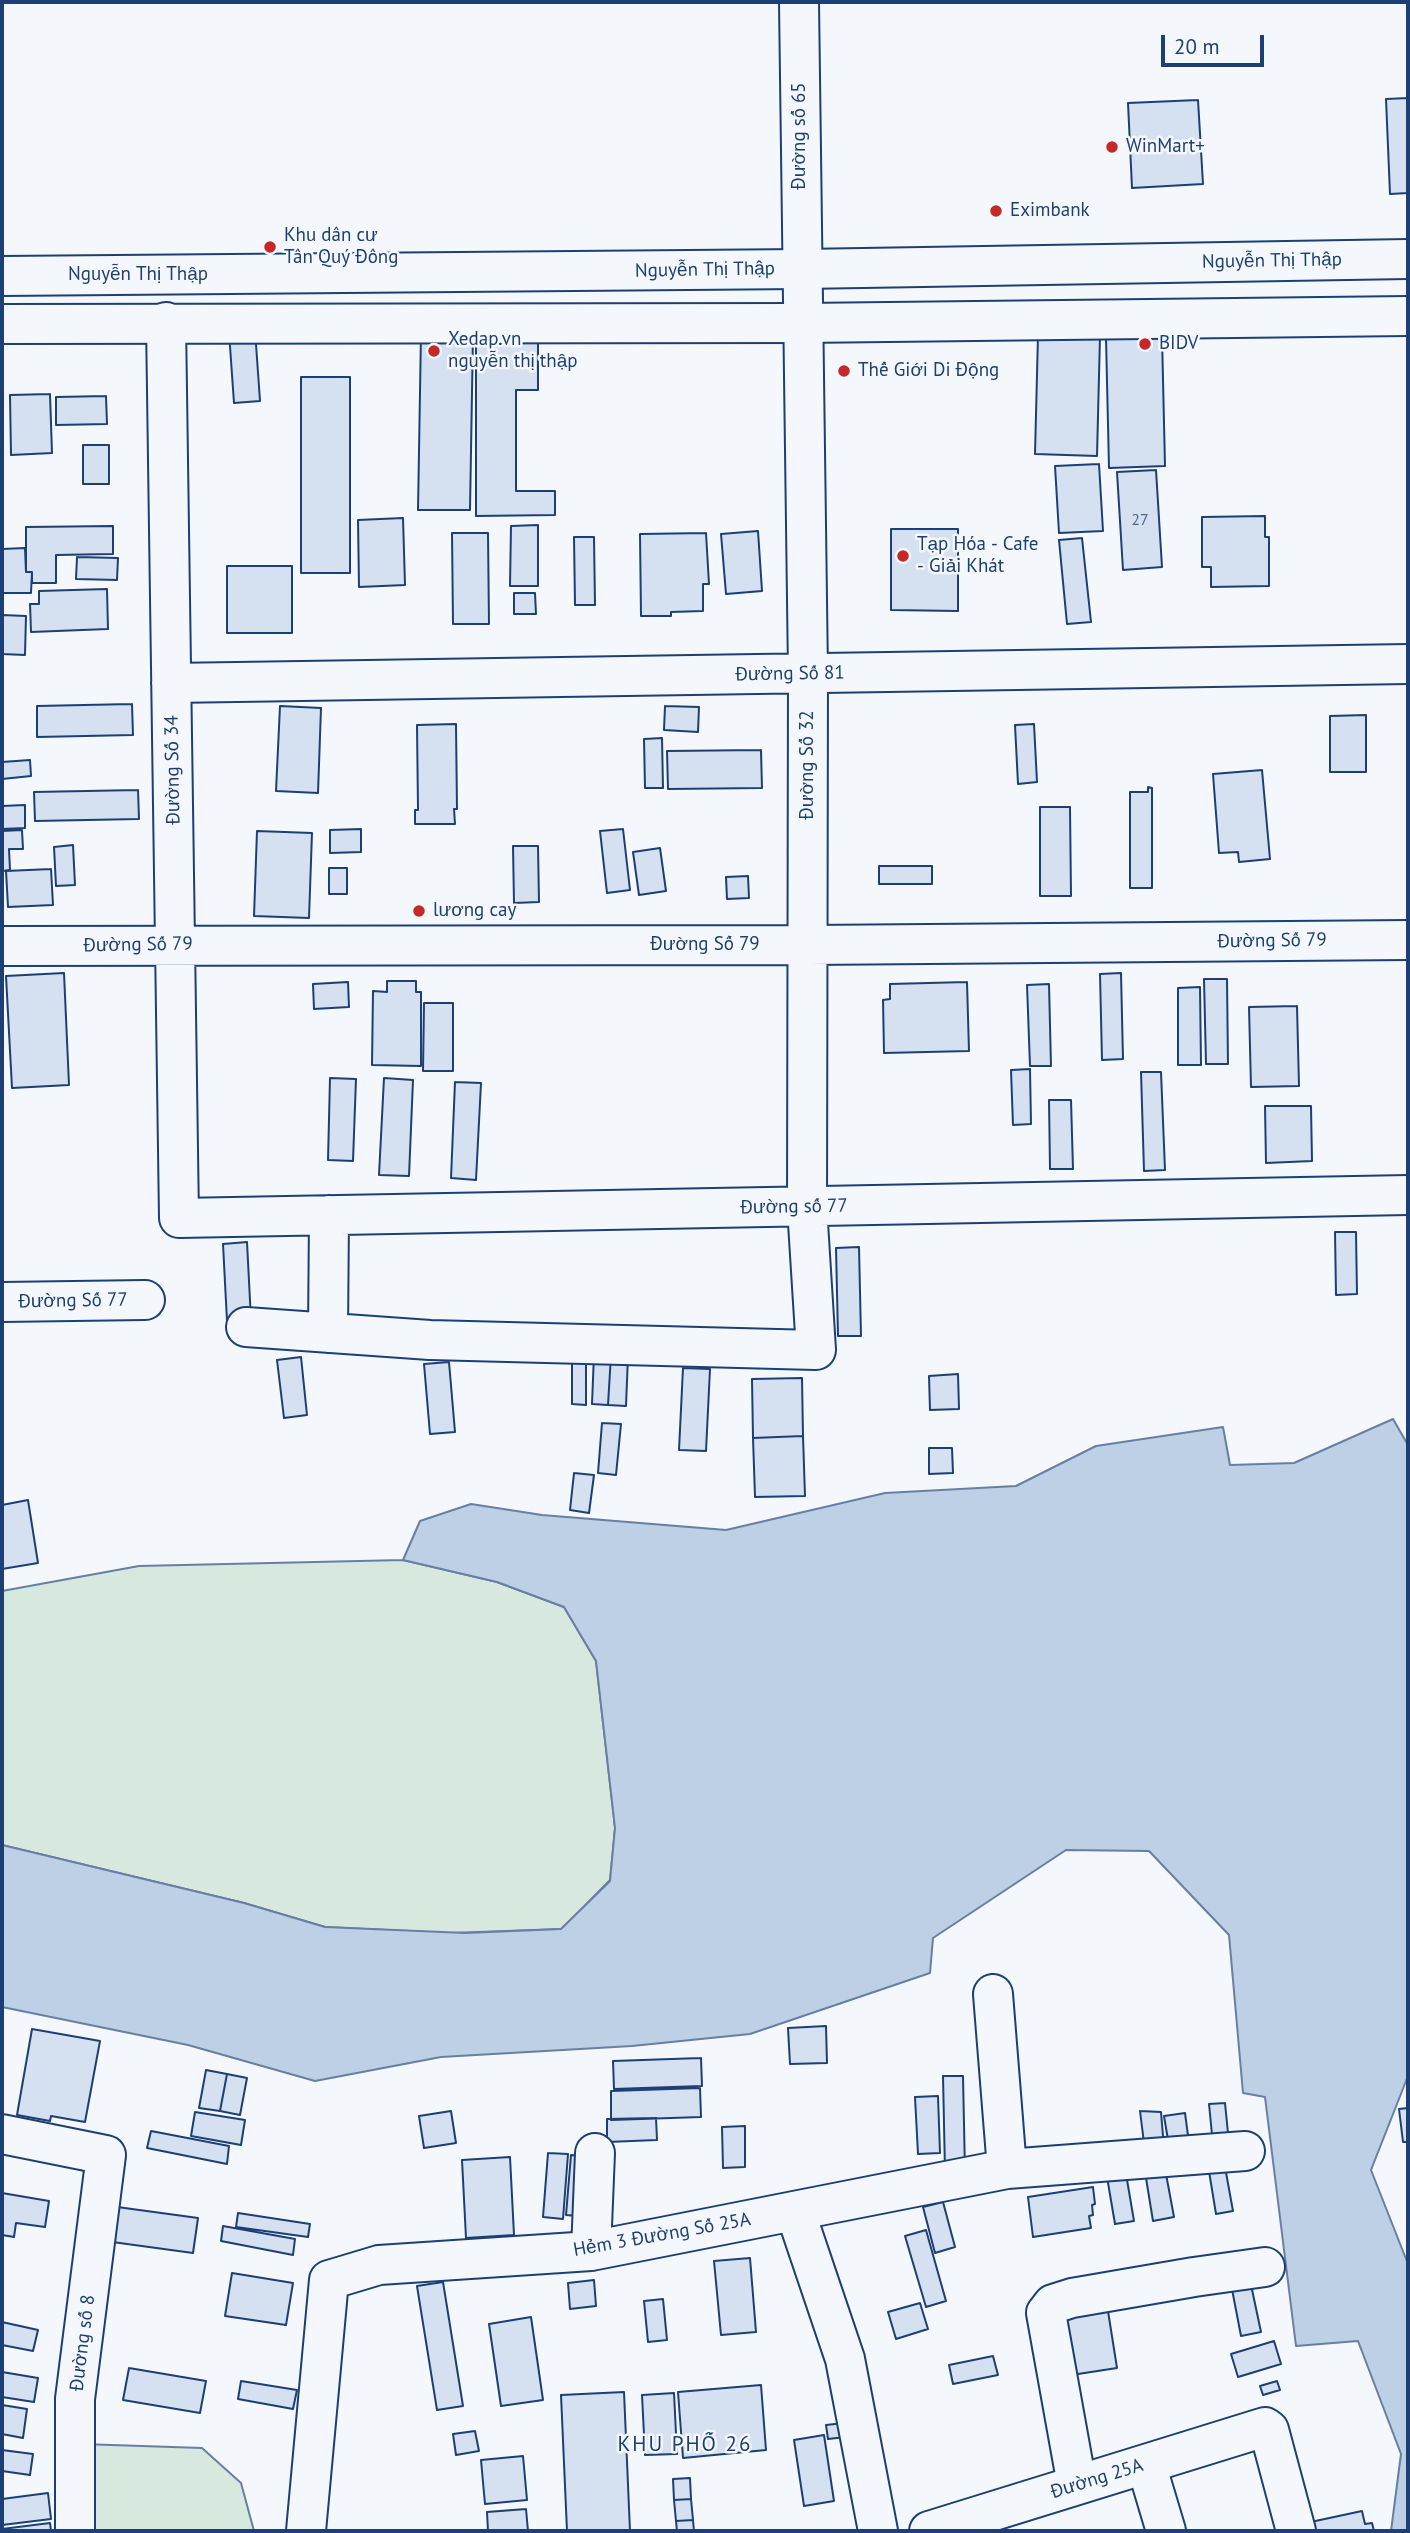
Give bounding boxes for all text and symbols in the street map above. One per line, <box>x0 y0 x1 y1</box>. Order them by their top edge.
scale bar <box>1165 21 1268 65</box>
text: 20 m <box>1174 33 1220 60</box>
street label: Đường số 65 <box>789 82 811 190</box>
place label: WinMart+ <box>1126 136 1205 158</box>
marker: WinMart+ <box>1104 139 1120 155</box>
place label: Eximbank <box>1010 200 1090 222</box>
marker: Eximbank <box>988 203 1004 219</box>
place label: Khu dân cư Tân Quý Đông <box>284 225 398 269</box>
marker: Khu dân cư Tân Quý Đông <box>262 239 278 255</box>
street label: Nguyễn Thị Thập <box>1202 248 1342 274</box>
street label: Nguyễn Thị Thập <box>635 257 775 283</box>
street label: Nguyễn Thị Thập <box>68 264 208 286</box>
place label: Xedap.vn nguyễn thị thập <box>448 329 578 373</box>
place label: BIDV <box>1159 333 1198 355</box>
marker: BIDV <box>1137 336 1153 352</box>
marker: Xedap.vn nguyễn thị thập <box>426 343 442 359</box>
place label: Thế Giới Di Động <box>858 360 999 382</box>
marker: Thế Giới Di Động <box>836 363 852 379</box>
house number: 27 <box>1131 510 1149 530</box>
place label: Tạp Hóa - Cafe - Giải Khát <box>917 534 1038 578</box>
marker: Tạp Hóa - Cafe - Giải Khát <box>895 548 911 564</box>
street label: Đường Số 81 <box>735 662 845 686</box>
street label: Đường Số 32 <box>797 710 819 820</box>
street label: Đường Số 34 <box>161 715 185 825</box>
place label: lương cay <box>433 900 516 922</box>
marker: lương cay <box>411 903 427 919</box>
street label: Đường Số 79 <box>1217 929 1327 953</box>
street label: Đường Số 79 <box>83 933 193 957</box>
street label: Đường Số 79 <box>650 934 760 956</box>
street label: Đường số 77 <box>740 1195 848 1219</box>
street label: Đường Số 77 <box>18 1289 128 1313</box>
street label: Hẻm 3 Đường Số 25A <box>571 2208 753 2262</box>
street label: Đường số 8 <box>66 2293 100 2393</box>
district label: KHU PHỐ 26 <box>619 2432 751 2458</box>
street label: Đường 25A <box>1048 2454 1146 2504</box>

